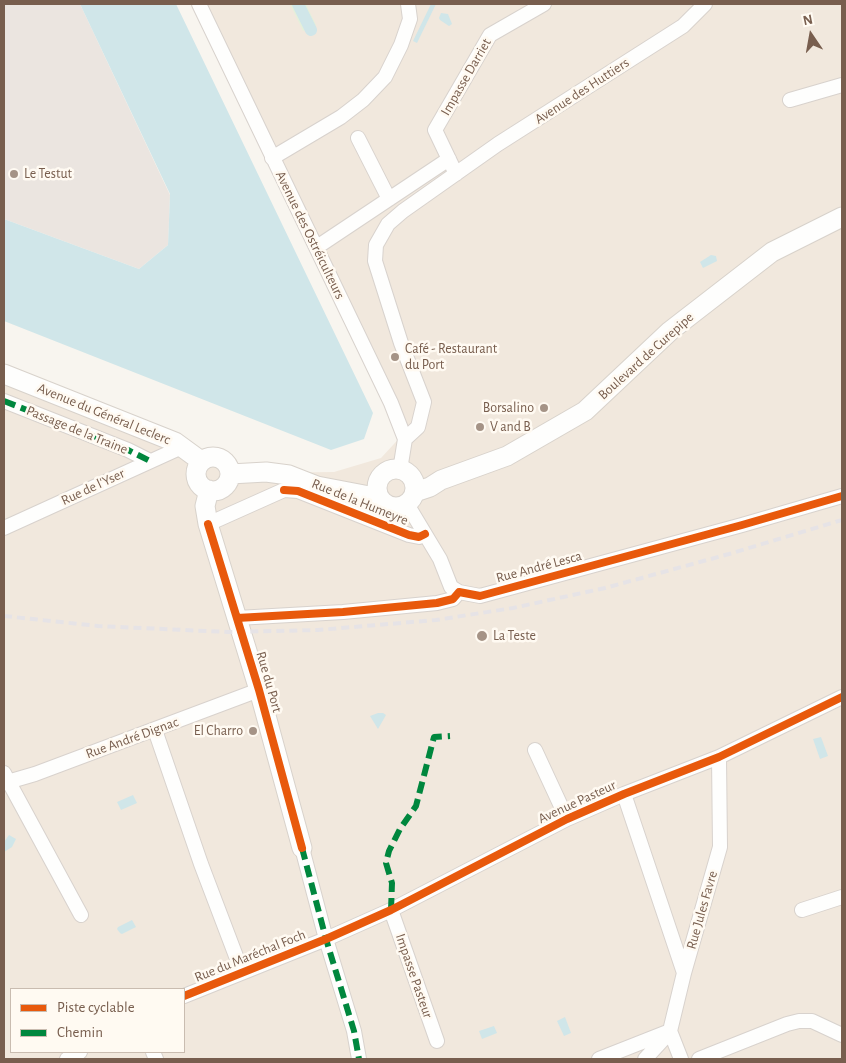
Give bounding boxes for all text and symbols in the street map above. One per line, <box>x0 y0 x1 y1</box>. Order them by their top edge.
north arrow <box>786 10 836 60</box>
text: N <box>802 12 814 28</box>
street label: Impasse Darriet <box>437 35 495 119</box>
street label: Avenue des Huttiers <box>532 54 632 128</box>
place label: Le Testut <box>24 166 72 182</box>
marker: Le Testut <box>8 168 20 180</box>
street label: Avenue des Ostréiculteurs <box>272 168 348 302</box>
street label: Boulevard de Curepipe <box>595 309 697 403</box>
place label: Café - Restaurant du Port <box>405 341 497 374</box>
marker: Café - Restaurant du Port <box>389 351 401 363</box>
street label: Avenue du Général Leclerc <box>35 380 173 448</box>
place label: Borsalino <box>483 400 534 416</box>
street label: Passage de la Traine <box>24 402 130 458</box>
marker: Borsalino <box>538 402 550 414</box>
place label: V and B <box>490 419 531 435</box>
marker: V and B <box>474 421 486 433</box>
street label: Rue de l'Yser <box>59 465 127 509</box>
street label: Rue de la Humeyre <box>309 475 411 529</box>
street label: Rue André Lesca <box>494 547 584 587</box>
place label: La Teste <box>493 628 536 644</box>
marker: La Teste <box>475 629 489 643</box>
street label: Rue du Port <box>252 650 286 714</box>
street label: Rue André Dignac <box>83 713 181 763</box>
place label: El Charro <box>194 723 243 739</box>
marker: El Charro <box>247 725 259 737</box>
street label: Avenue Pasteur <box>535 777 619 827</box>
street label: Rue Jules Favre <box>683 869 721 951</box>
street label: Rue du Maréchal Foch <box>192 926 308 986</box>
street label: Impasse Pasteur <box>392 932 436 1020</box>
legend <box>10 988 185 1053</box>
text: Piste cyclable <box>57 1000 135 1015</box>
text: Chemin <box>57 1025 103 1040</box>

